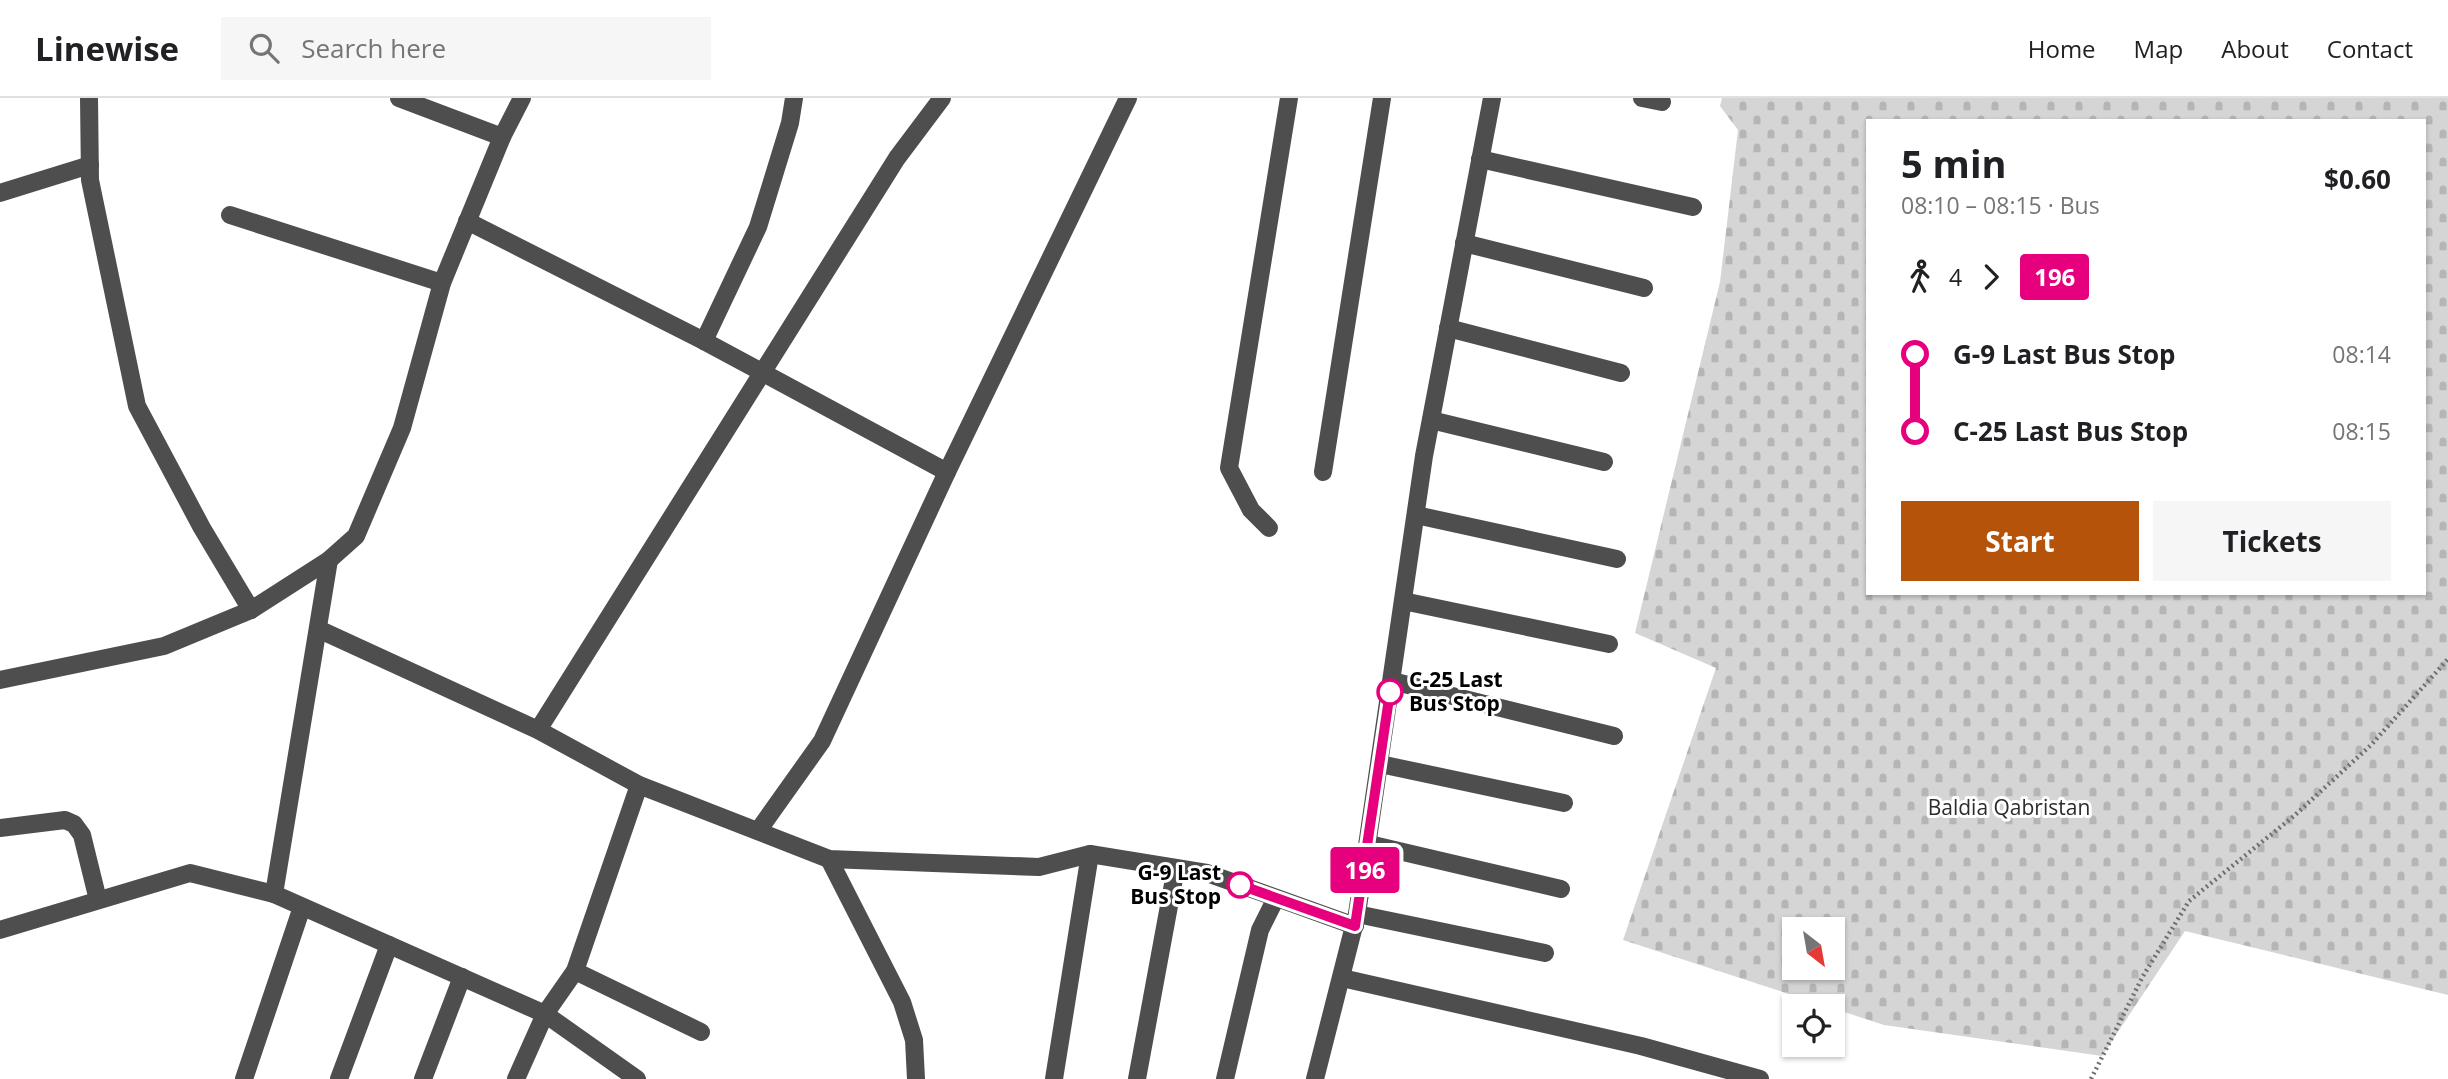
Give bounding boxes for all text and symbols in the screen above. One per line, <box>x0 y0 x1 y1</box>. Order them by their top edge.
search box <box>221 17 711 80</box>
text: Linewise <box>35 26 179 71</box>
icon: search <box>245 29 283 67</box>
text: Search here <box>301 30 446 66</box>
text: Home <box>2028 32 2096 65</box>
text: Map <box>2134 32 2183 65</box>
text: About <box>2221 32 2289 65</box>
text: Contact <box>2327 32 2413 65</box>
text: 5 min <box>1901 137 2006 189</box>
text: $0.60 <box>2324 161 2391 197</box>
text: 08:10 – 08:15 · Bus <box>1901 189 2100 221</box>
icon: walk <box>1901 258 1939 296</box>
icon: forward <box>1972 258 2010 296</box>
text: 196 <box>2034 260 2075 293</box>
text: 4 <box>1949 261 1962 293</box>
text: G-9 Last Bus Stop <box>1953 336 2176 372</box>
text: 08:14 <box>2332 338 2391 370</box>
text: C-25 Last Bus Stop <box>1953 413 2188 449</box>
text: 08:15 <box>2332 415 2391 447</box>
button: Start <box>1901 501 2139 581</box>
button: Tickets <box>2153 501 2391 581</box>
place label: C-25 Last Bus Stop <box>1409 665 1503 717</box>
marker: C-25 Last Bus Stop <box>1377 679 1403 705</box>
park label: Baldia Qabristan <box>1928 793 2090 821</box>
line badge: 196 <box>1325 847 1405 893</box>
text: 196 <box>1344 853 1386 886</box>
place label: G-9 Last Bus Stop <box>1130 858 1221 910</box>
marker: G-9 Last Bus Stop <box>1227 872 1253 898</box>
north arrow <box>1782 917 1844 980</box>
map controls <box>1782 917 1845 1057</box>
button: locate <box>1782 994 1845 1057</box>

